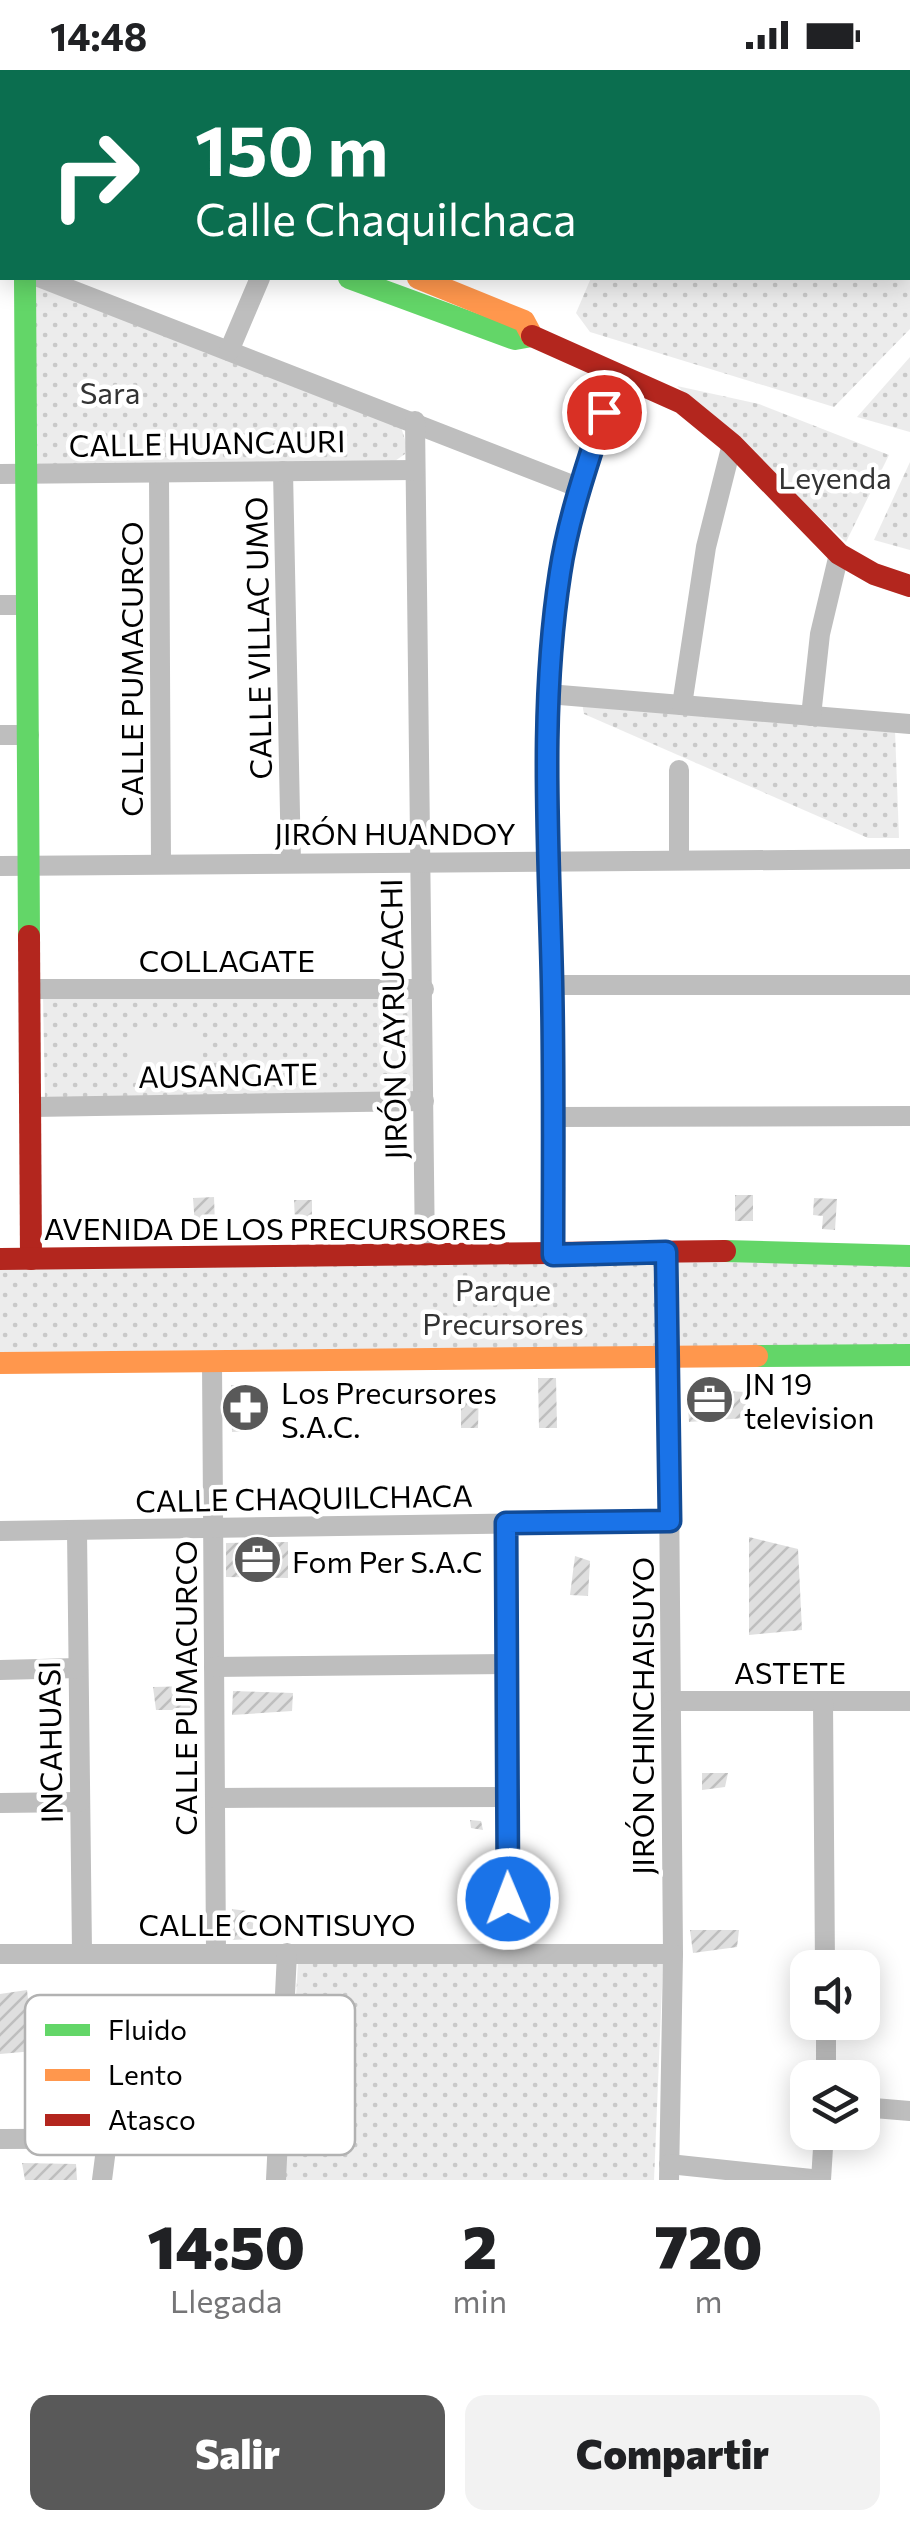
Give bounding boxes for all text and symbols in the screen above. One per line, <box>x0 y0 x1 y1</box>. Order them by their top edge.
text: 14:48 <box>50 12 147 59</box>
text: 150 m <box>195 105 388 190</box>
icon: right <box>30 110 160 240</box>
text: Calle Chaquilchaca <box>195 190 577 245</box>
pin <box>562 370 647 455</box>
park label: Sara <box>80 373 140 410</box>
icon: arrive <box>577 385 632 440</box>
street label: CALLE HUANCAURI <box>68 421 346 463</box>
park label: Leyenda <box>778 458 892 495</box>
street label: CALLE VILLAC UMO <box>236 496 278 780</box>
street label: CALLE PUMACURCO <box>112 521 149 817</box>
street label: JIRÓN HUANDOY <box>274 814 516 851</box>
street label: JIRÓN CAYRUCACHI <box>371 878 413 1160</box>
street label: COLLAGATE <box>139 941 315 978</box>
street label: AUSANGATE <box>138 1054 318 1094</box>
street label: AVENIDA DE LOS PRECURSORES <box>44 1209 506 1246</box>
park label: Parque Precursores <box>422 1270 584 1341</box>
place label: JN 19 television <box>744 1364 875 1435</box>
place label: Los Precursores S.A.C. <box>281 1373 497 1444</box>
office icon: JN 19 television <box>683 1373 735 1425</box>
pharmacy icon: Los Precursores S.A.C. <box>220 1382 272 1434</box>
street label: CALLE CHAQUILCHACA <box>135 1476 473 1518</box>
office icon: Fom Per S.A.C <box>231 1534 283 1586</box>
street label: CALLE PUMACURCO <box>166 1540 203 1836</box>
place label: Fom Per S.A.C <box>292 1542 482 1579</box>
street label: JIRÓN CHINCHAISUYO <box>623 1557 660 1875</box>
street label: ASTETE <box>734 1653 846 1690</box>
street label: INCAHUASI <box>29 1660 69 1824</box>
position arrow <box>456 1847 560 1951</box>
street label: CALLE CONTISUYO <box>139 1905 415 1942</box>
map controls <box>790 1950 880 2150</box>
button: sound <box>790 1950 880 2040</box>
legend <box>25 1995 355 2155</box>
text: Fluido <box>108 2012 187 2046</box>
text: Lento <box>108 2057 183 2091</box>
button: layers <box>790 2060 880 2150</box>
text: Atasco <box>108 2102 196 2136</box>
text: 14:50 <box>147 2208 305 2281</box>
text: 2 <box>462 2208 497 2281</box>
text: 720 <box>654 2208 763 2281</box>
text: Llegada <box>170 2280 282 2320</box>
text: min <box>453 2280 507 2320</box>
text: m <box>695 2280 722 2320</box>
button: Salir <box>30 2395 445 2510</box>
button: Compartir <box>465 2395 880 2510</box>

